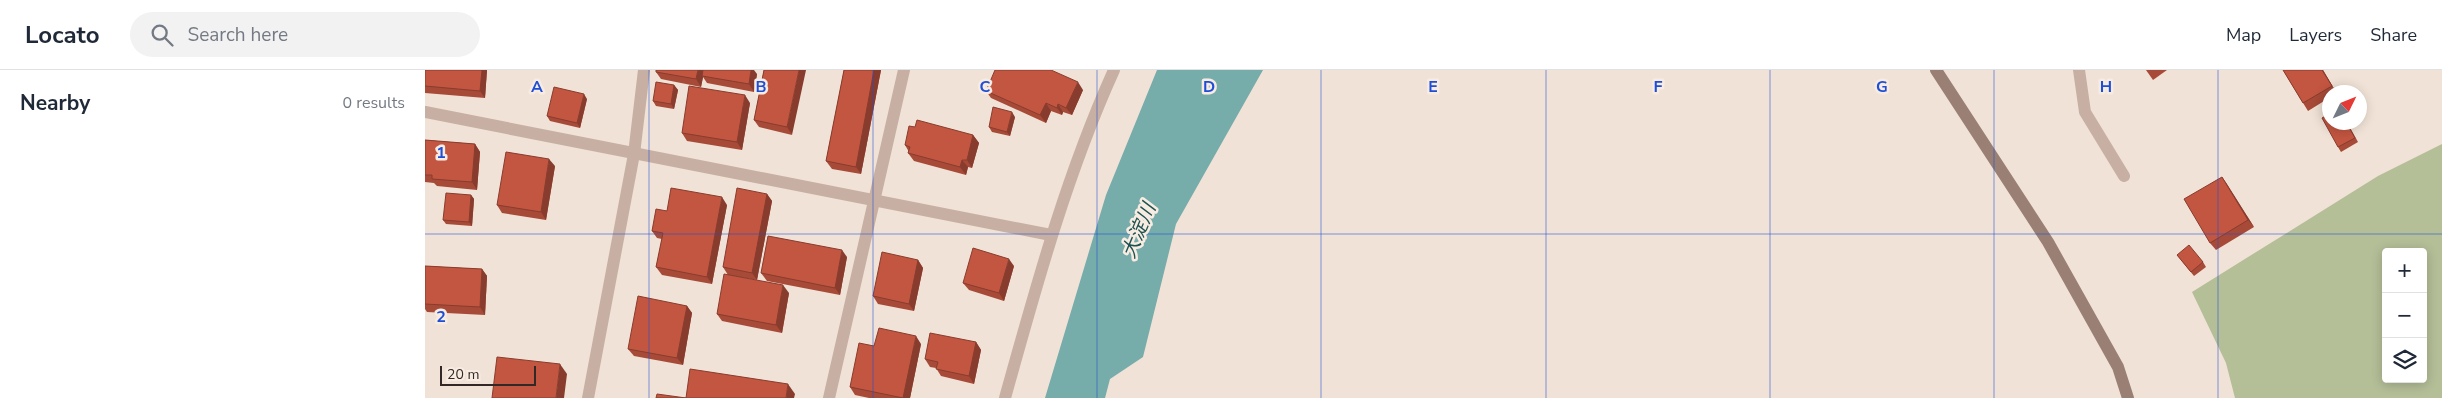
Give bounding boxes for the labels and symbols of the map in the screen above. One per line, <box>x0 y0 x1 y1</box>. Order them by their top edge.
text: A <box>531 76 543 98</box>
text: B <box>755 76 767 98</box>
text: C <box>980 76 991 98</box>
text: D <box>1203 76 1215 98</box>
text: E <box>1428 76 1438 98</box>
text: F <box>1654 76 1663 98</box>
text: G <box>1876 76 1888 98</box>
text: H <box>2100 76 2112 98</box>
north arrow <box>2322 85 2367 130</box>
text: 1 <box>436 142 446 164</box>
water label: 大淀川 <box>1116 198 1163 262</box>
text: 2 <box>436 306 446 328</box>
scale bar <box>440 363 536 386</box>

